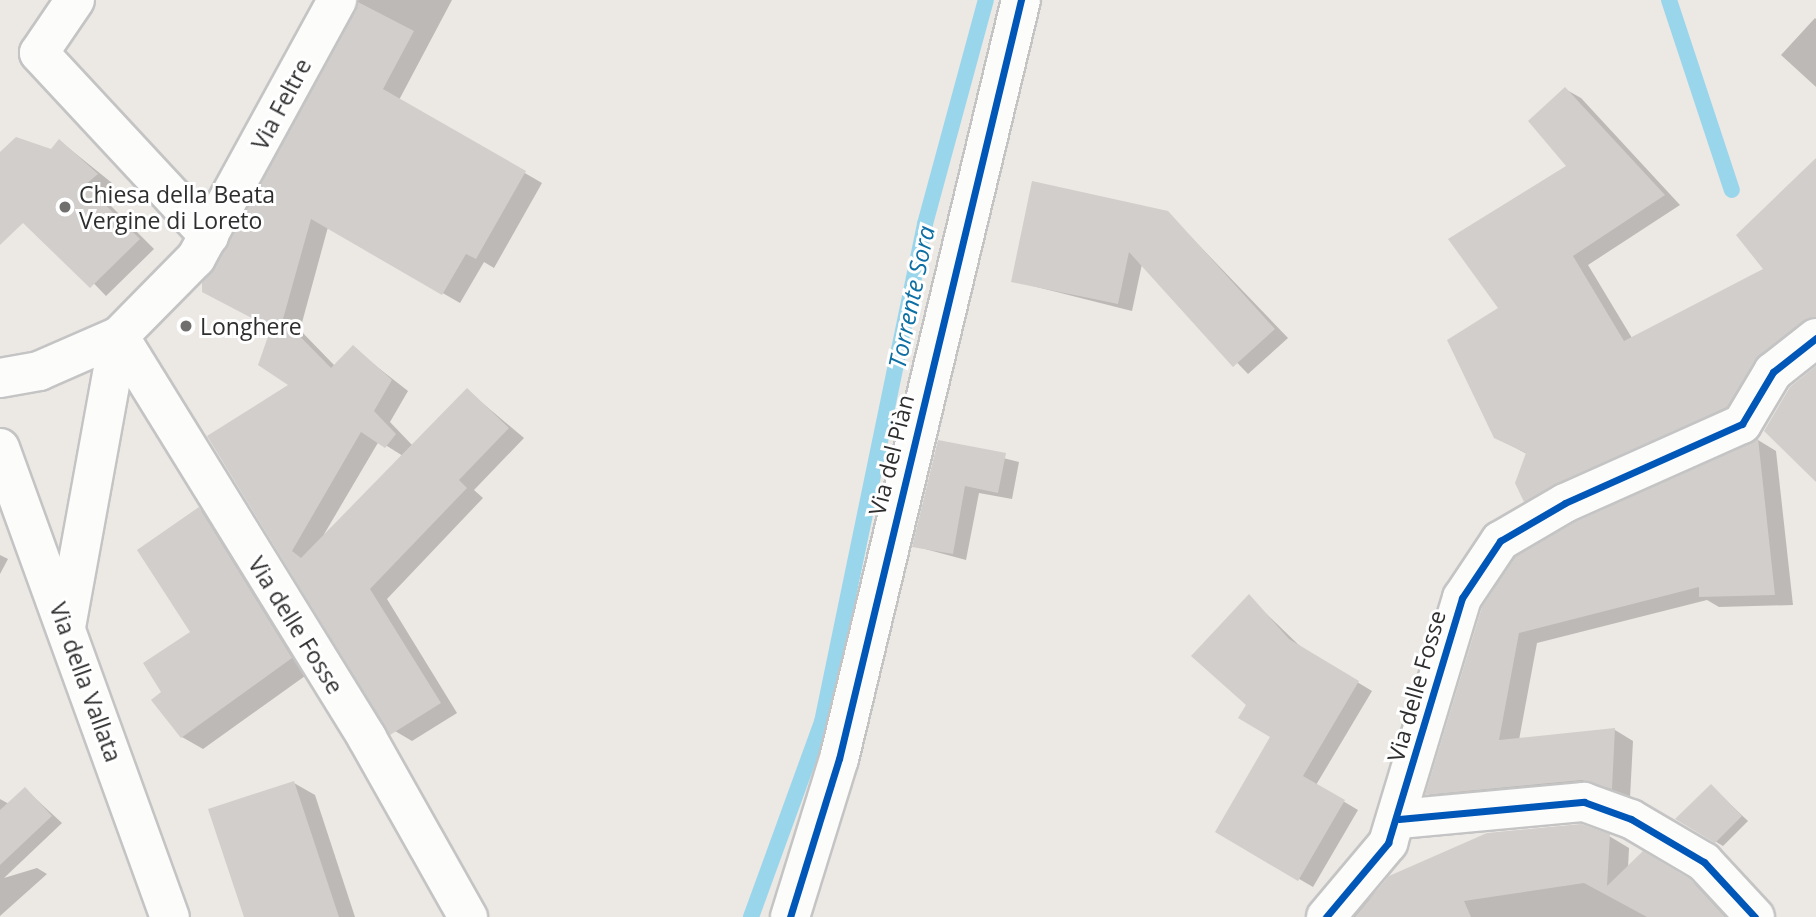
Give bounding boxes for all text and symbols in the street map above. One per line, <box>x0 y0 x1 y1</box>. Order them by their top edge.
street label: Via Feltre <box>245 54 317 154</box>
place label: Chiesa della Beata Vergine di Loreto <box>79 180 275 234</box>
marker: Chiesa della Beata Vergine di Loreto <box>57 199 73 215</box>
water label: Torrente Sora <box>882 223 940 371</box>
place label: Longhere <box>200 312 302 340</box>
marker: Longhere <box>178 318 194 334</box>
street label: Via del Piàn <box>863 392 919 518</box>
street label: Via delle Fosse <box>243 551 349 699</box>
street label: Via della Vallata <box>44 599 128 765</box>
street label: Via delle Fosse <box>1381 607 1451 765</box>

